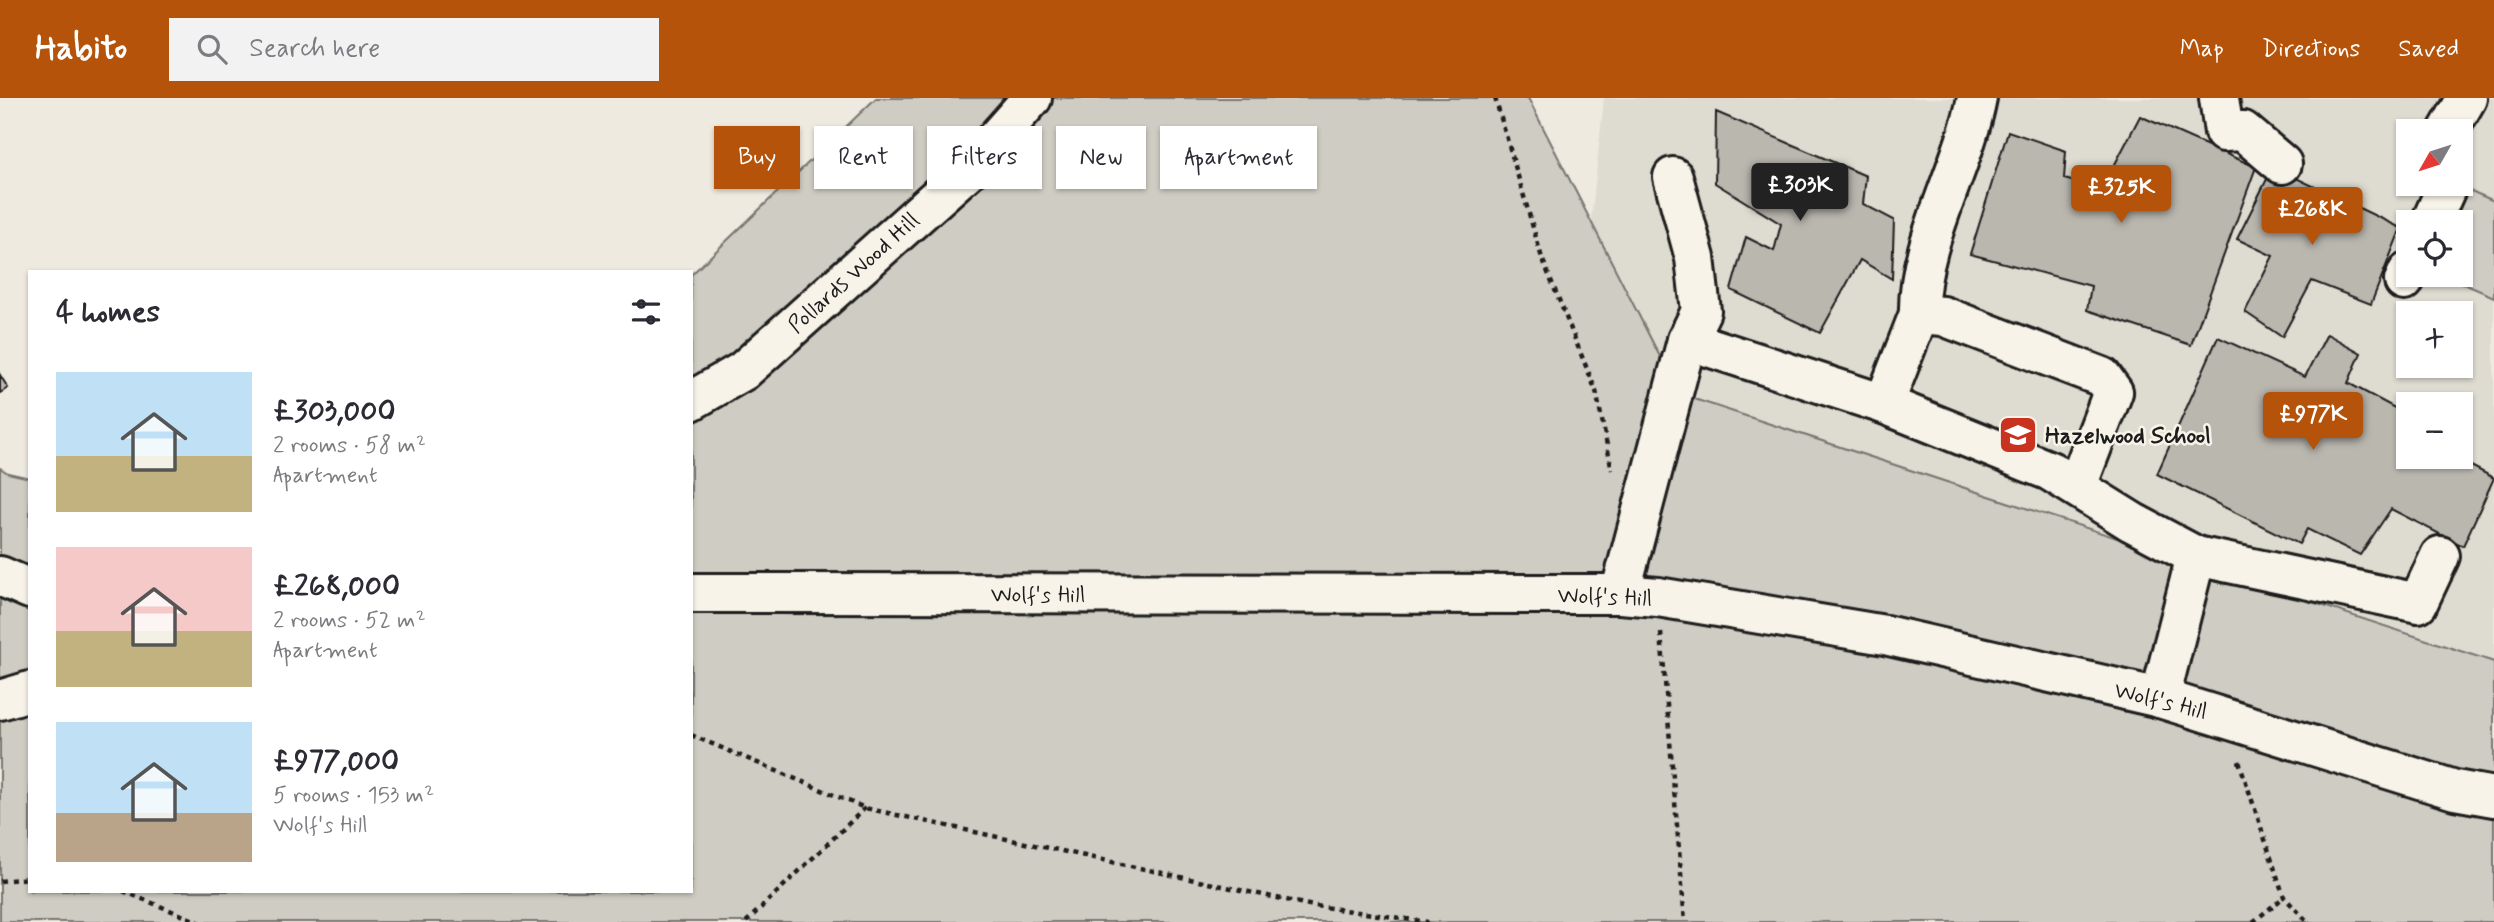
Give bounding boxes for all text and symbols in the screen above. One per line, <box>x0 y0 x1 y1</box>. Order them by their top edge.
search box <box>169 18 659 81</box>
text: Habito <box>35 27 127 71</box>
icon: search <box>193 30 231 68</box>
text: Search here <box>249 32 380 66</box>
text: Map <box>2180 34 2224 65</box>
text: Directions <box>2262 34 2360 65</box>
text: Saved <box>2398 34 2459 65</box>
north arrow <box>2396 119 2473 196</box>
map controls <box>2396 119 2473 469</box>
chip: Buy <box>714 126 800 189</box>
chip: Rent <box>814 126 913 189</box>
chip: Filters <box>927 126 1042 189</box>
chip: New <box>1056 126 1146 189</box>
chip: Apartment <box>1160 126 1317 189</box>
pin: £303K <box>1751 164 1849 223</box>
pin: £325K <box>2072 166 2170 225</box>
text: £303K <box>1767 171 1833 201</box>
text: £325K <box>2087 173 2155 203</box>
pin: £268K <box>2263 188 2361 247</box>
text: £268K <box>2278 195 2346 225</box>
street label: Pollards Wood Hill <box>782 206 926 341</box>
button: locate <box>2396 210 2473 287</box>
text: 4 homes <box>56 293 160 332</box>
icon: filters <box>627 293 665 331</box>
button: + <box>2396 301 2473 378</box>
text: £303,000 <box>273 392 396 431</box>
pin: £977K <box>2264 392 2362 452</box>
button: − <box>2396 392 2473 469</box>
icon: home <box>112 400 196 484</box>
text: £977K <box>2279 400 2347 430</box>
school or university icon: Hazelwood School <box>1997 414 2039 456</box>
place label: Hazelwood School <box>2045 422 2211 452</box>
text: 2 rooms · 58 m² <box>273 431 426 461</box>
text: Apartment <box>273 461 378 491</box>
text: £268,000 <box>273 567 400 606</box>
icon: home <box>112 575 196 659</box>
street label: Wolf's Hill <box>991 581 1085 611</box>
street label: Wolf's Hill <box>1557 581 1653 615</box>
text: 2 rooms · 52 m² <box>273 606 426 636</box>
text: Apartment <box>273 636 378 666</box>
street label: Wolf's Hill <box>2111 676 2210 728</box>
text: £977,000 <box>273 742 399 781</box>
icon: home <box>112 750 196 834</box>
text: 5 rooms · 153 m² <box>273 781 434 811</box>
text: Wolf's Hill <box>273 811 368 841</box>

